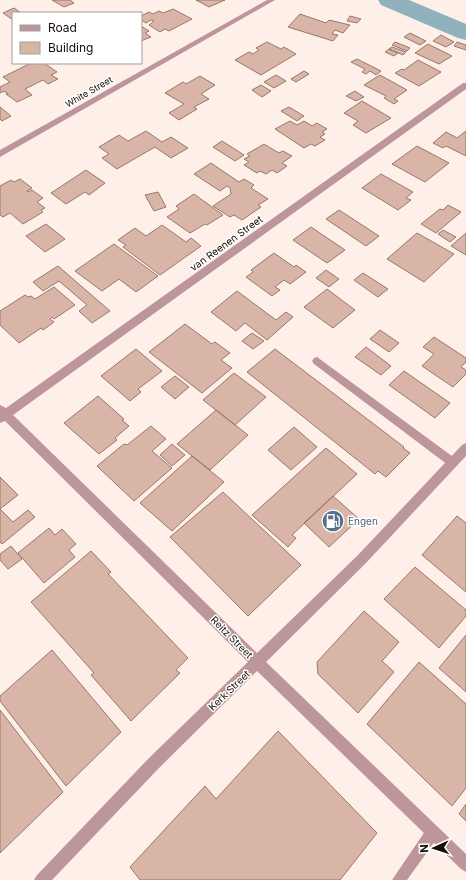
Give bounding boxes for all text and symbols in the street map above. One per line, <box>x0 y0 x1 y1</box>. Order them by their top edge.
legend <box>12 12 142 64</box>
text: Road <box>48 20 77 35</box>
text: Building <box>48 40 93 55</box>
street label: White Street <box>63 74 114 109</box>
street label: van Reenen Street <box>187 212 265 273</box>
fuel station icon: Engen <box>320 508 346 534</box>
place label: Engen <box>348 515 378 527</box>
street label: Reitz Street <box>209 614 256 661</box>
street label: Kerk Street <box>206 667 253 713</box>
north arrow <box>414 828 454 868</box>
text: N <box>417 844 431 853</box>

